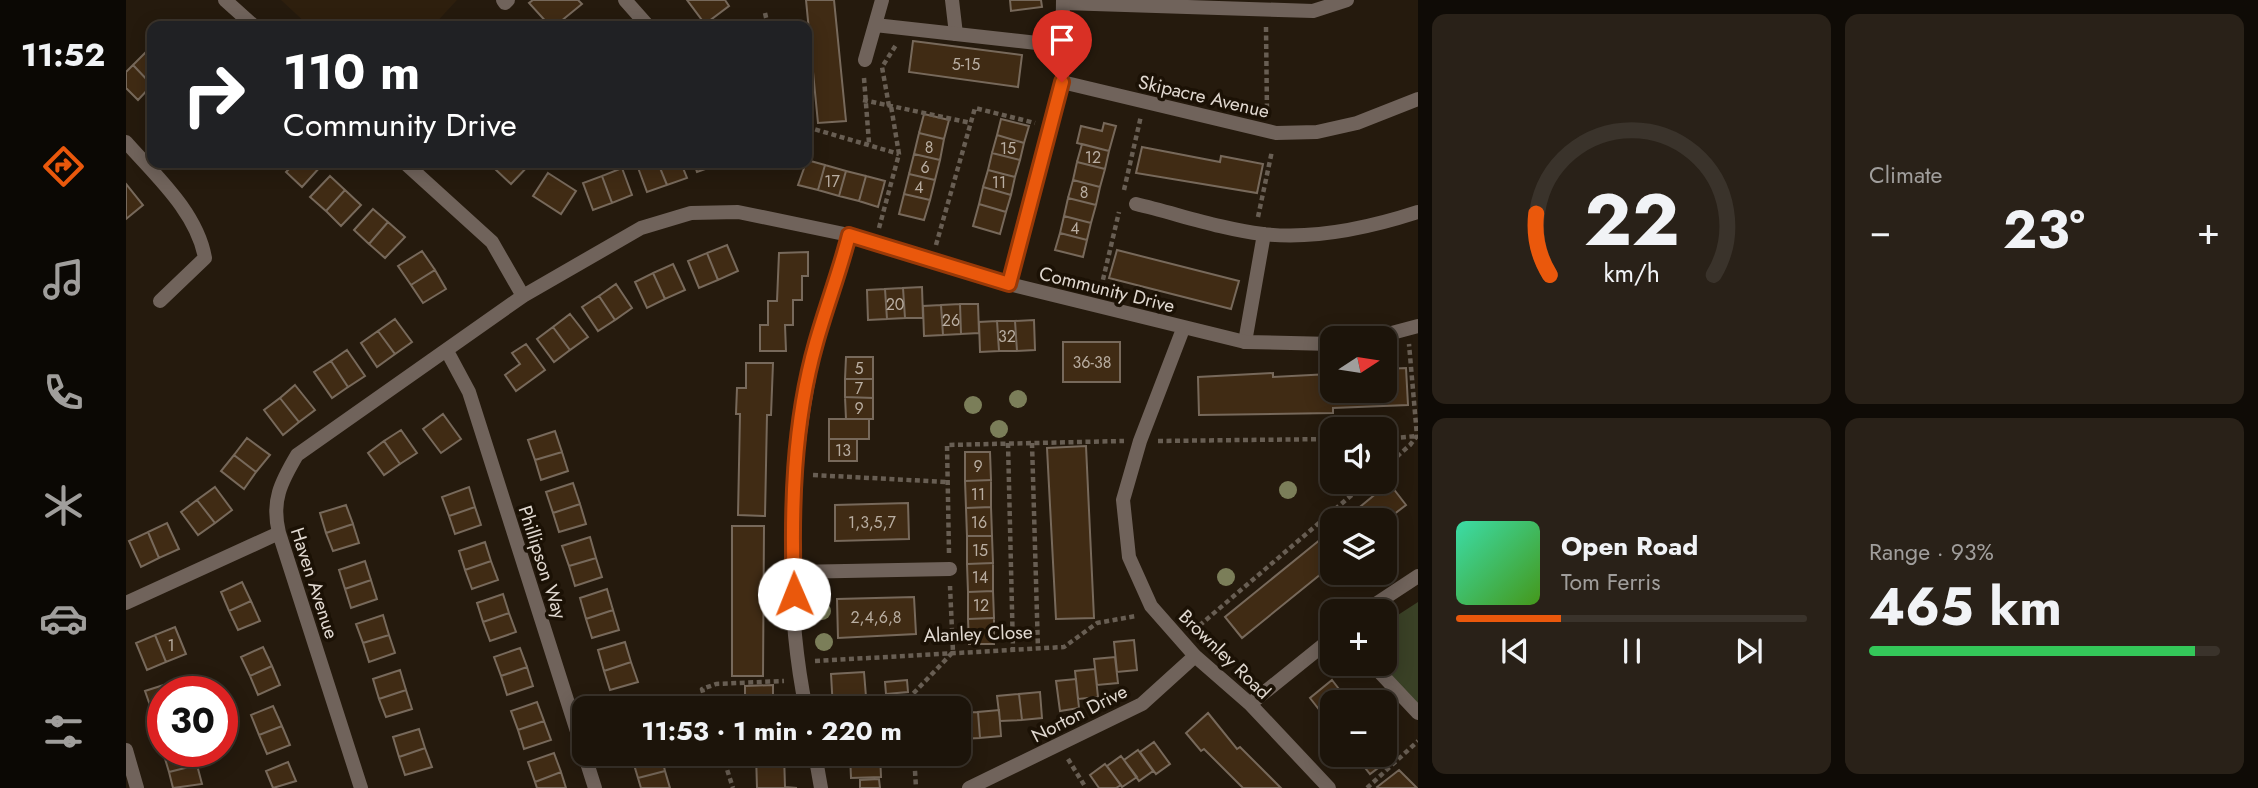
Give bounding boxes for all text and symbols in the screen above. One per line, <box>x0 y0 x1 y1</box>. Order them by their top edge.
pin <box>1032 10 1092 82</box>
icon: arrive <box>1043 21 1081 59</box>
text: 11:52 <box>21 32 105 78</box>
text: 110 m <box>283 37 420 107</box>
icon: right <box>168 49 259 140</box>
house number: 5-15 <box>952 53 980 76</box>
street label: Skipacre Avenue <box>1136 68 1272 125</box>
text: Community Drive <box>283 102 517 148</box>
house number: 8 <box>925 136 933 159</box>
house number: 15 <box>1000 137 1016 160</box>
icon: directions <box>39 142 88 191</box>
house number: 12 <box>1085 146 1101 169</box>
house number: 6 <box>920 156 930 179</box>
text: Climate <box>1869 158 1942 192</box>
text: 22 <box>1584 167 1679 272</box>
house number: 17 <box>824 170 840 193</box>
house number: 11 <box>992 171 1006 194</box>
house number: 4 <box>914 176 924 199</box>
house number: 8 <box>1080 181 1088 204</box>
text: 23° <box>2003 192 2085 268</box>
text: − <box>1869 203 1891 258</box>
text: + <box>2197 203 2220 258</box>
house number: 4 <box>1070 217 1080 240</box>
icon: music <box>39 255 88 304</box>
text: km/h <box>1603 255 1660 291</box>
street label: Community Drive <box>1036 260 1178 319</box>
house number: 20 <box>886 293 904 316</box>
house number: 26 <box>942 309 960 332</box>
house number: 32 <box>998 325 1016 348</box>
north arrow <box>1320 326 1396 402</box>
map controls <box>1320 326 1397 767</box>
house number: 36-38 <box>1073 351 1111 374</box>
house number: 5 <box>854 357 864 380</box>
icon: phone <box>39 368 88 417</box>
house number: 7 <box>855 377 864 400</box>
house number: 9 <box>854 397 864 420</box>
button: sound <box>1320 417 1397 494</box>
house number: 13 <box>835 439 851 462</box>
house number: 9 <box>973 455 983 478</box>
icon: climate <box>39 481 88 530</box>
house number: 11 <box>971 483 985 506</box>
street label: Phillipson Way <box>511 502 574 623</box>
button: layers <box>1320 508 1397 585</box>
house number: 1,3,5,7 <box>848 511 897 534</box>
house number: 16 <box>971 511 987 534</box>
street label: Haven Avenue <box>284 524 345 642</box>
text: Open Road <box>1561 527 1698 565</box>
text: Range · 93% <box>1869 535 1994 569</box>
house number: 15 <box>972 539 988 562</box>
position arrow <box>757 557 831 631</box>
text: Tom Ferris <box>1561 565 1660 599</box>
house number: 14 <box>972 566 988 589</box>
text: 465 km <box>1869 569 2062 645</box>
icon: car <box>39 594 88 643</box>
house number: 12 <box>973 594 989 617</box>
button: + <box>1320 599 1397 676</box>
street label: Brownley Road <box>1173 603 1277 705</box>
house number: 2,4,6,8 <box>850 606 902 629</box>
street label: Alanley Close <box>923 618 1033 649</box>
icon: previous <box>1496 632 1534 670</box>
icon: pause <box>1613 632 1651 670</box>
icon: next <box>1730 632 1768 670</box>
house number: 1 <box>167 634 175 657</box>
speed limit sign: 30 <box>147 676 238 767</box>
street label: Norton Drive <box>1027 678 1132 749</box>
button: − <box>1320 690 1397 767</box>
icon: filters <box>39 707 88 756</box>
text: 11:53 · 1 min · 220 m <box>641 712 902 750</box>

